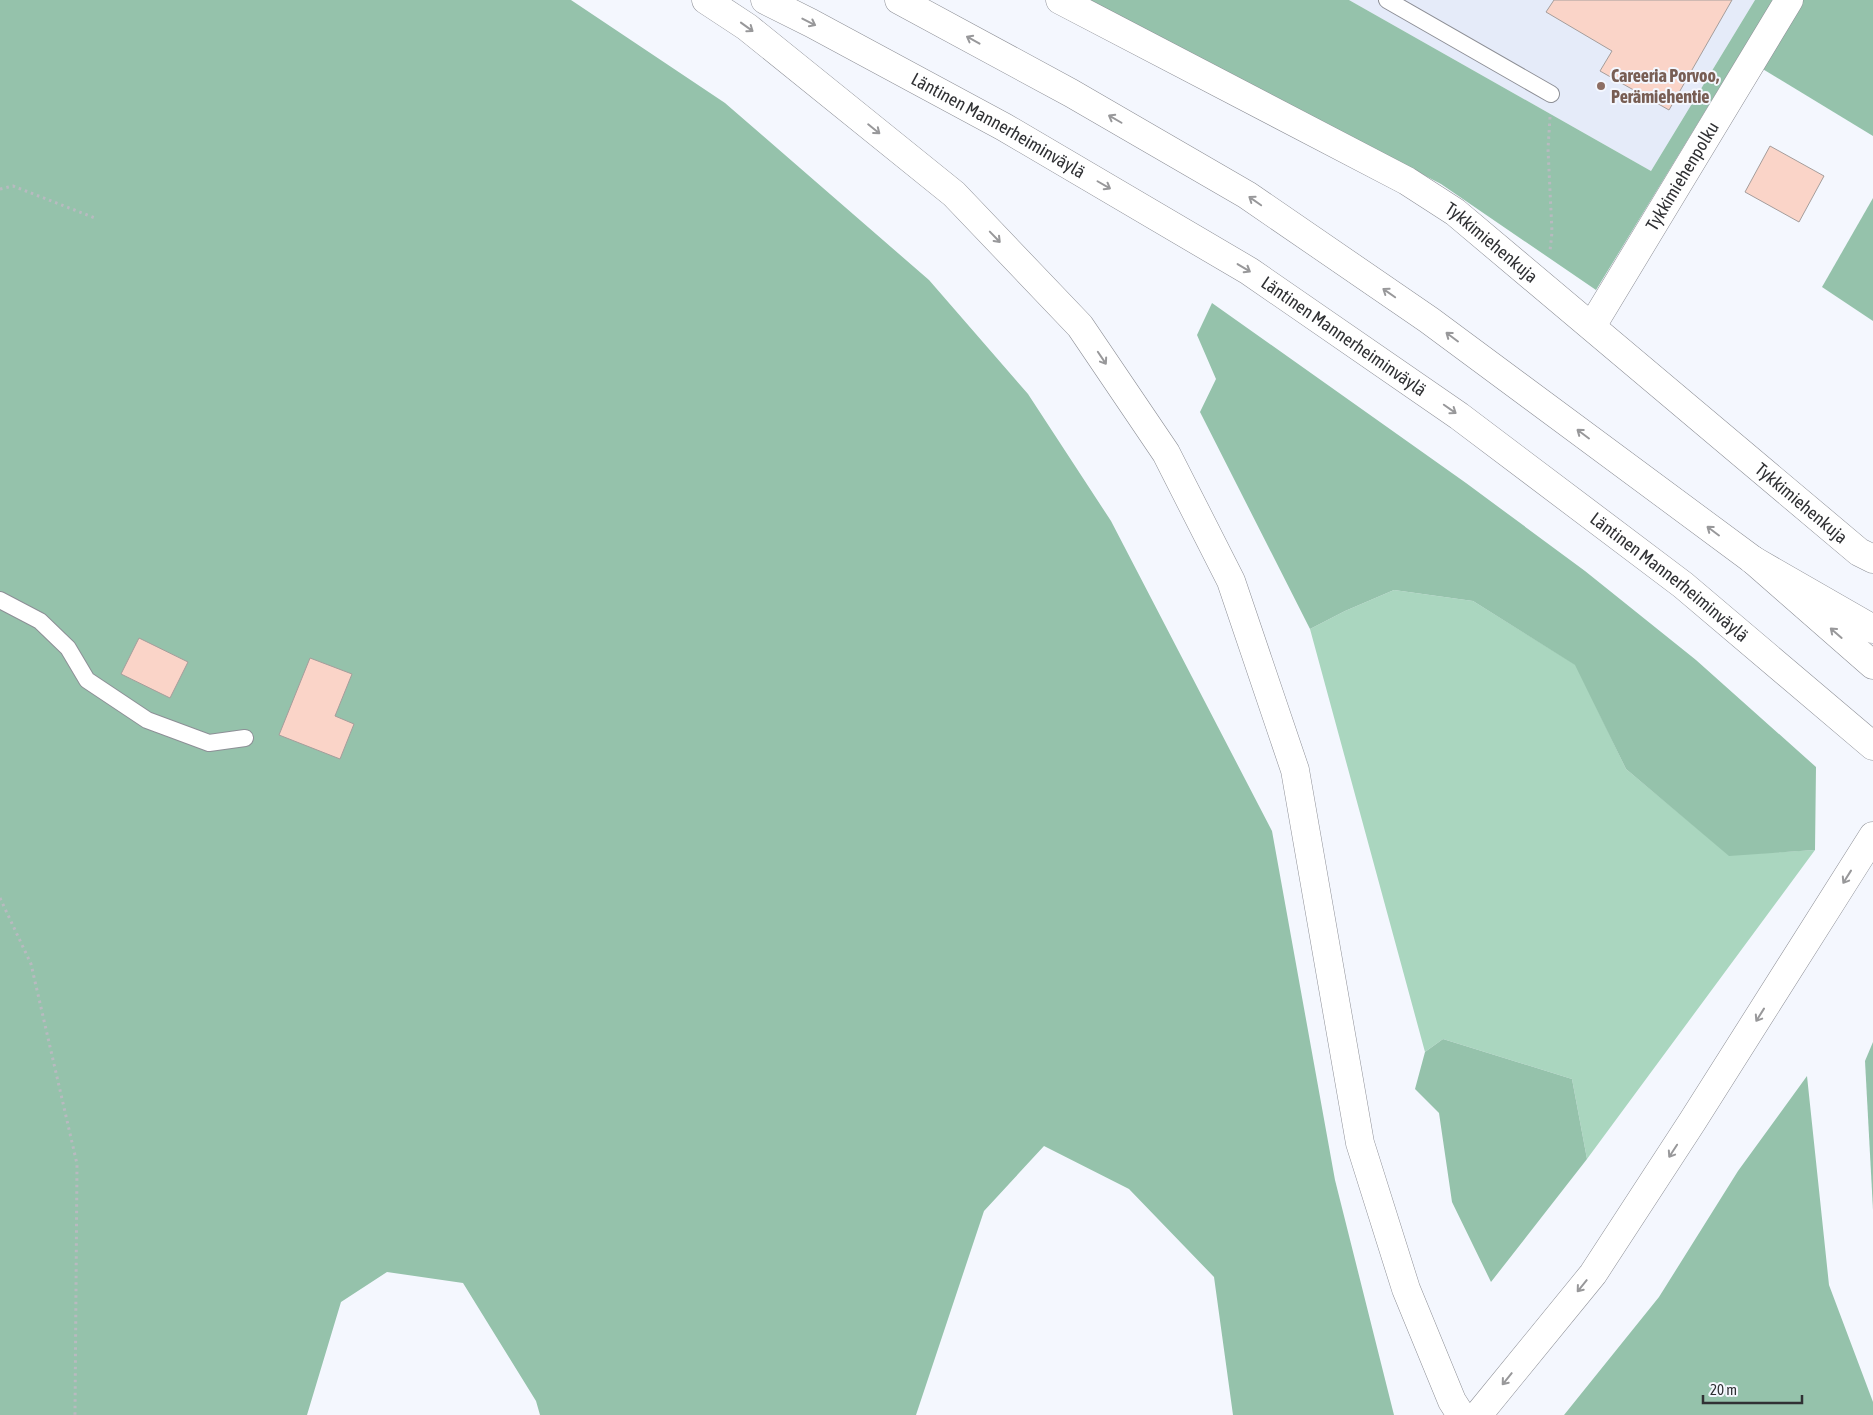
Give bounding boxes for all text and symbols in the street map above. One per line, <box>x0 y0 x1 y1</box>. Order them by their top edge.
one-way arrow <box>801 17 816 27</box>
one-way arrow <box>740 22 754 32</box>
one-way arrow <box>966 35 981 44</box>
place label: Careeria Porvoo, Perämiehentie <box>1611 65 1719 107</box>
street label: Läntinen Mannerheiminväylä <box>908 68 1089 182</box>
marker: Careeria Porvoo, Perämiehentie <box>1595 80 1607 92</box>
one-way arrow <box>1108 114 1123 123</box>
street label: Tykkimiehenpolku <box>1641 118 1723 234</box>
one-way arrow <box>867 123 880 134</box>
one-way arrow <box>1096 181 1110 191</box>
one-way arrow <box>1249 196 1263 206</box>
street label: Tykkimiehenkuja <box>1442 198 1542 287</box>
one-way arrow <box>989 230 1001 243</box>
one-way arrow <box>1236 263 1250 273</box>
street label: Läntinen Mannerheiminväylä <box>1257 272 1431 400</box>
one-way arrow <box>1382 288 1396 298</box>
one-way arrow <box>1446 332 1459 343</box>
one-way arrow <box>1097 351 1107 365</box>
one-way arrow <box>1443 404 1457 414</box>
one-way arrow <box>1576 429 1590 439</box>
street label: Tykkimiehenkuja <box>1751 458 1852 548</box>
street label: Läntinen Mannerheiminväylä <box>1586 508 1753 646</box>
one-way arrow <box>1706 526 1720 536</box>
one-way arrow <box>1830 627 1843 639</box>
one-way arrow <box>1842 870 1852 884</box>
one-way arrow <box>1755 1007 1765 1021</box>
one-way arrow <box>1668 1144 1678 1158</box>
one-way arrow <box>1577 1280 1588 1293</box>
one-way arrow <box>1502 1372 1513 1385</box>
scale bar <box>1703 1372 1802 1404</box>
text: 20 m <box>1710 1381 1737 1398</box>

